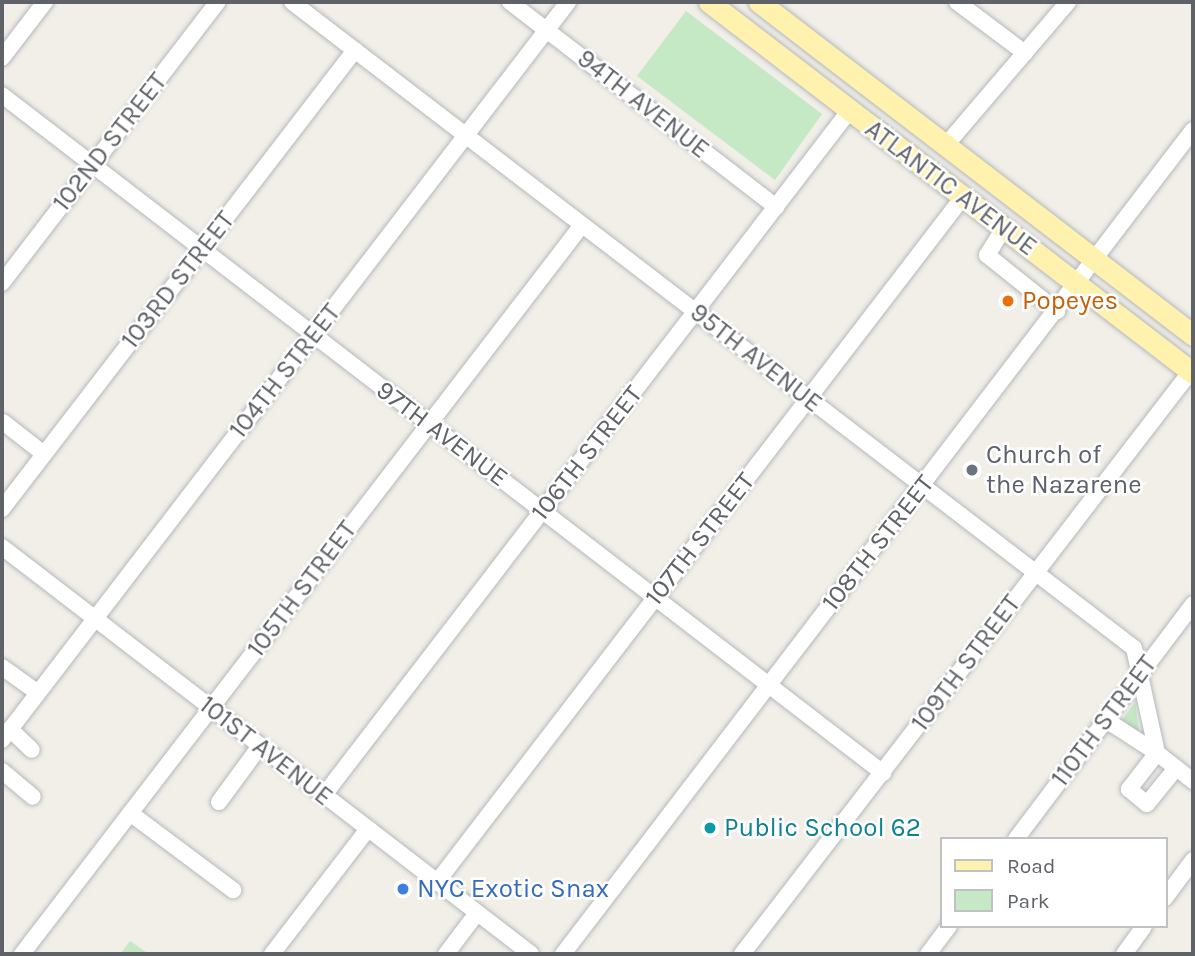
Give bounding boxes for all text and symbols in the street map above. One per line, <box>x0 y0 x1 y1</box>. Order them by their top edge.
street label: 94TH AVENUE <box>571 43 715 165</box>
street label: 102ND STREET <box>46 67 174 217</box>
street label: ATLANTIC AVENUE <box>859 113 1043 263</box>
street label: 103RD STREET <box>115 205 241 355</box>
place label: Popeyes <box>1022 285 1118 317</box>
marker: Popeyes <box>1000 293 1016 309</box>
street label: 95TH AVENUE <box>684 297 828 419</box>
street label: 104TH STREET <box>223 298 347 444</box>
street label: 97TH AVENUE <box>370 374 514 494</box>
street label: 106TH STREET <box>525 379 649 527</box>
place label: Church of the Nazarene <box>986 439 1142 500</box>
marker: Church of the Nazarene <box>964 462 980 478</box>
street label: 107TH STREET <box>639 466 761 612</box>
street label: 108TH STREET <box>815 469 941 617</box>
street label: 105TH STREET <box>241 515 363 663</box>
street label: 109TH STREET <box>905 589 1027 737</box>
street label: 110TH STREET <box>1045 649 1163 793</box>
street label: 101ST AVENUE <box>193 689 339 813</box>
place label: Public School 62 <box>724 812 921 844</box>
marker: Public School 62 <box>702 820 718 836</box>
legend <box>940 837 1167 928</box>
text: Road <box>1007 854 1055 878</box>
place label: NYC Exotic Snax <box>417 873 609 905</box>
marker: NYC Exotic Snax <box>395 881 411 897</box>
text: Park <box>1007 889 1050 913</box>

